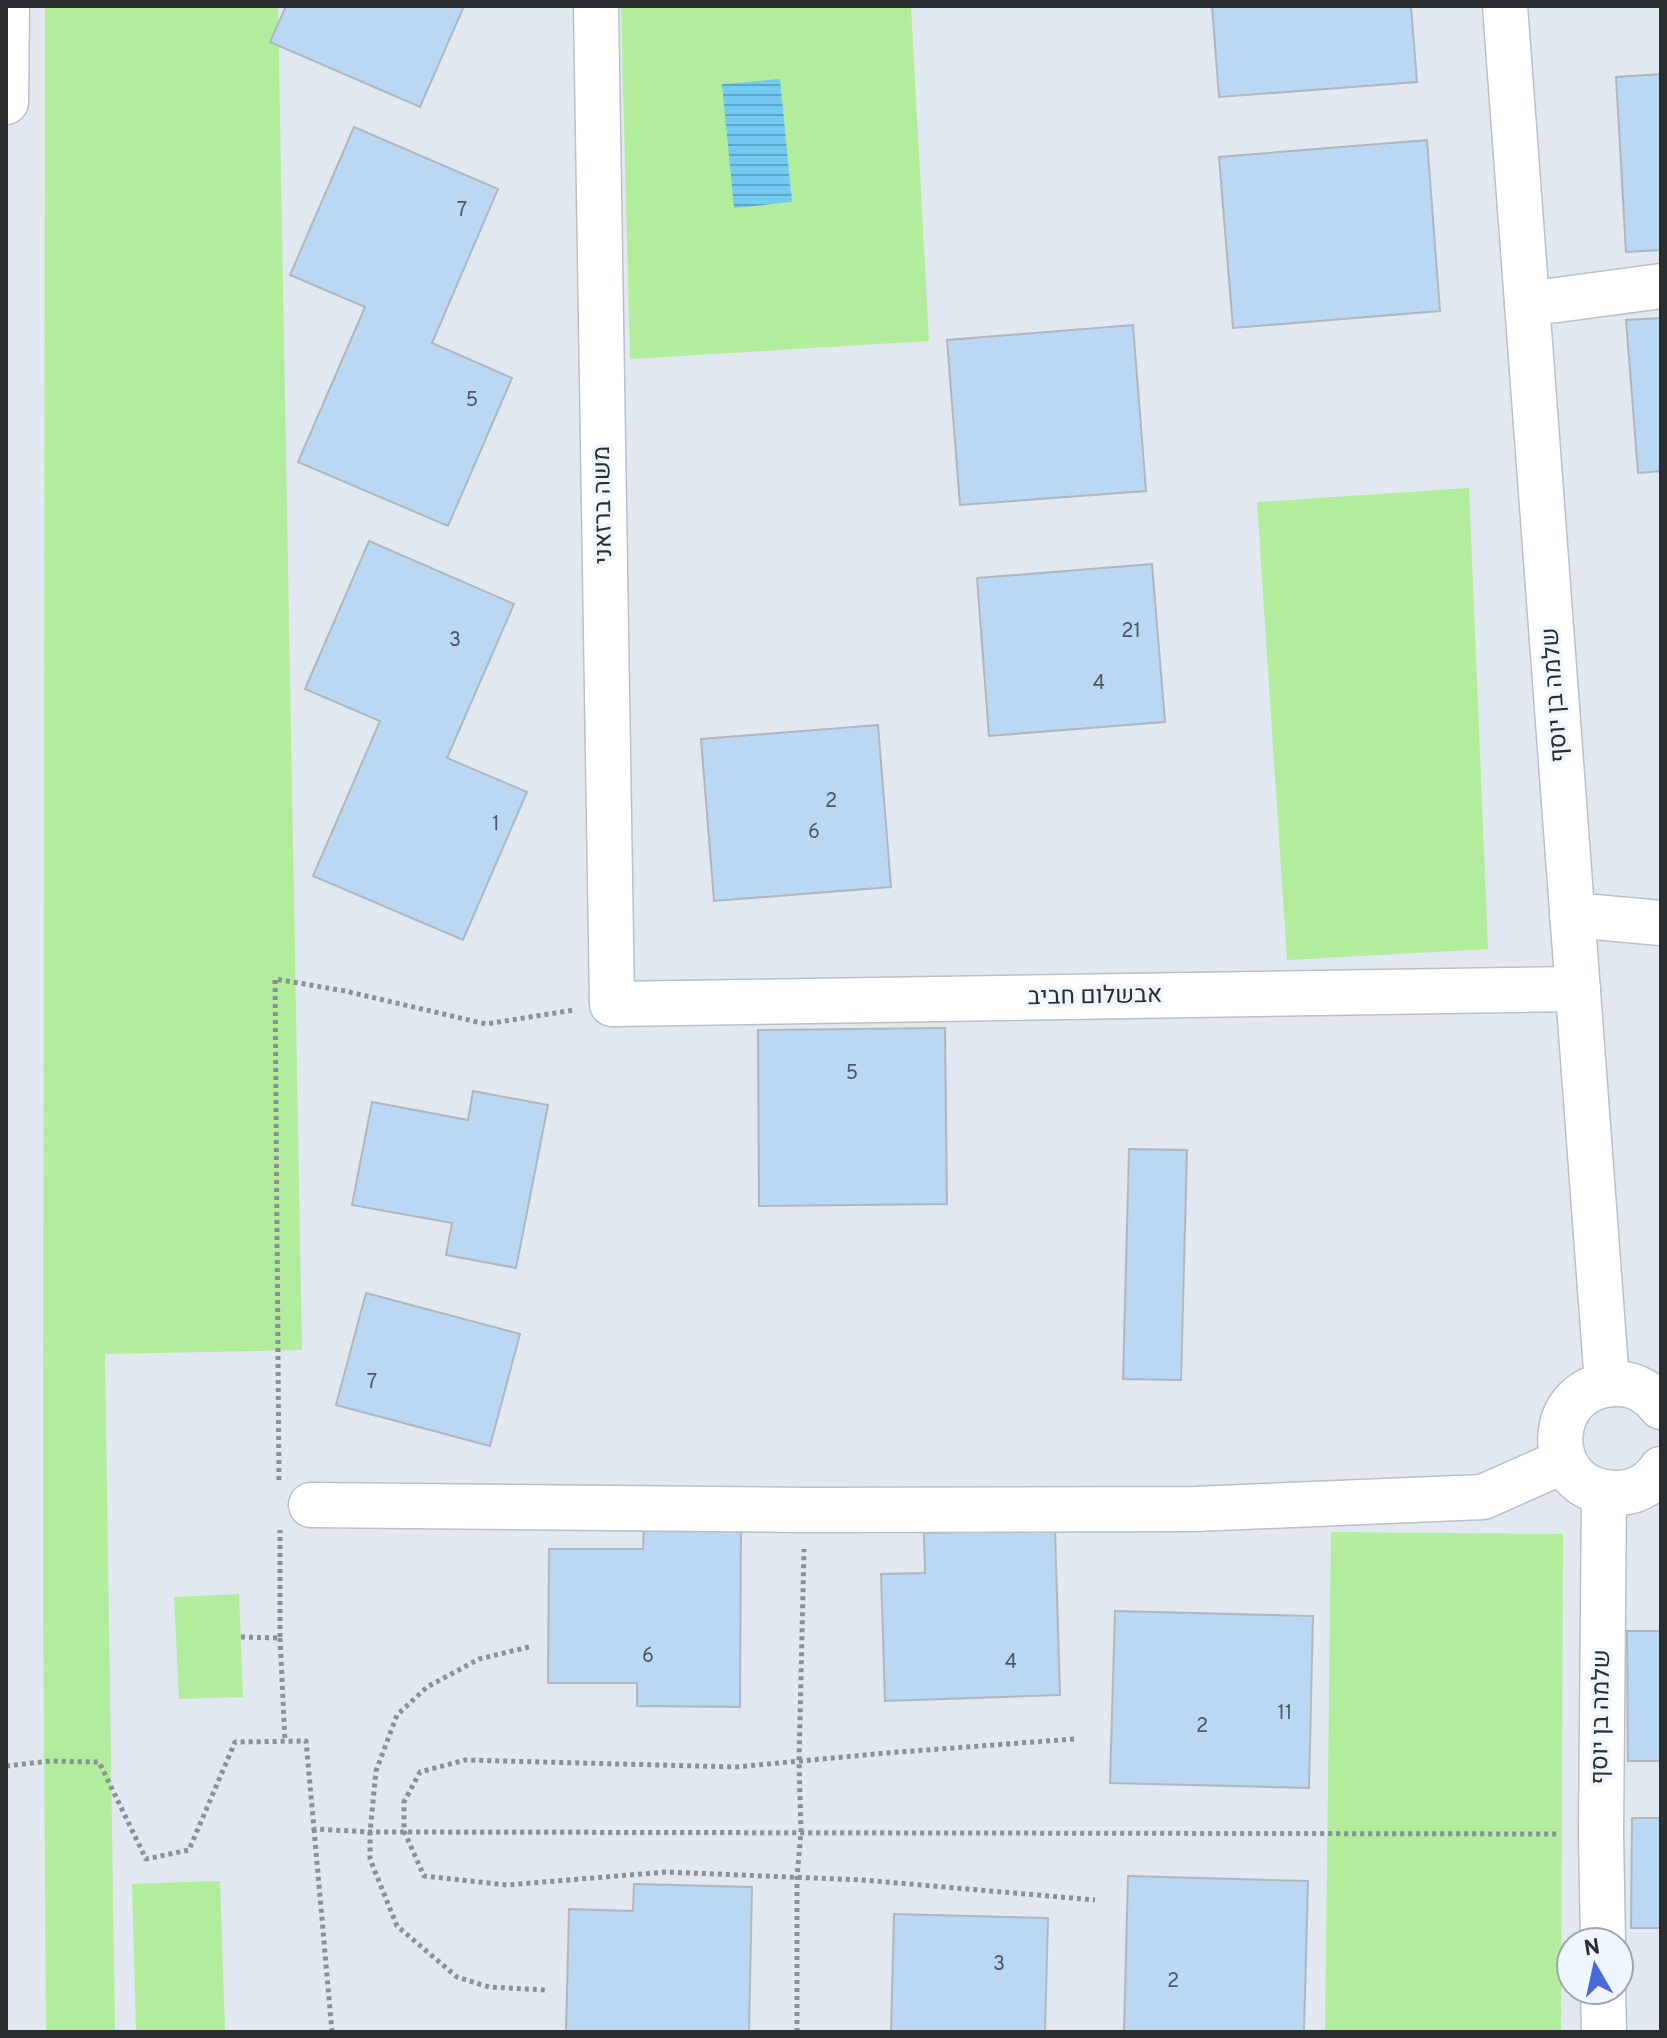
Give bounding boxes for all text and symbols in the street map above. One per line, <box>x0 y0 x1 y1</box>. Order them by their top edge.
house number: 7 <box>457 198 467 224</box>
house number: 5 <box>466 388 478 414</box>
street label: משה ברזאני <box>588 446 620 564</box>
house number: 21 <box>1121 619 1141 645</box>
street label: שלמה בן יוסף <box>1536 626 1576 764</box>
house number: 3 <box>449 628 461 654</box>
house number: 4 <box>1093 671 1105 697</box>
house number: 2 <box>825 789 837 815</box>
house number: 1 <box>492 812 500 838</box>
house number: 6 <box>808 820 820 846</box>
street label: אבשלום חביב <box>1027 981 1163 1013</box>
house number: 5 <box>846 1061 858 1087</box>
house number: 7 <box>367 1370 377 1396</box>
house number: 6 <box>642 1644 654 1670</box>
street label: שלמה בן יוסף <box>1586 1649 1618 1785</box>
house number: 4 <box>1005 1650 1017 1676</box>
house number: 11 <box>1278 1701 1292 1727</box>
house number: 2 <box>1196 1714 1208 1740</box>
north arrow <box>1555 1926 1635 2006</box>
text: N <box>1582 1934 1602 1963</box>
house number: 3 <box>993 1952 1005 1978</box>
house number: 2 <box>1167 1969 1179 1995</box>

